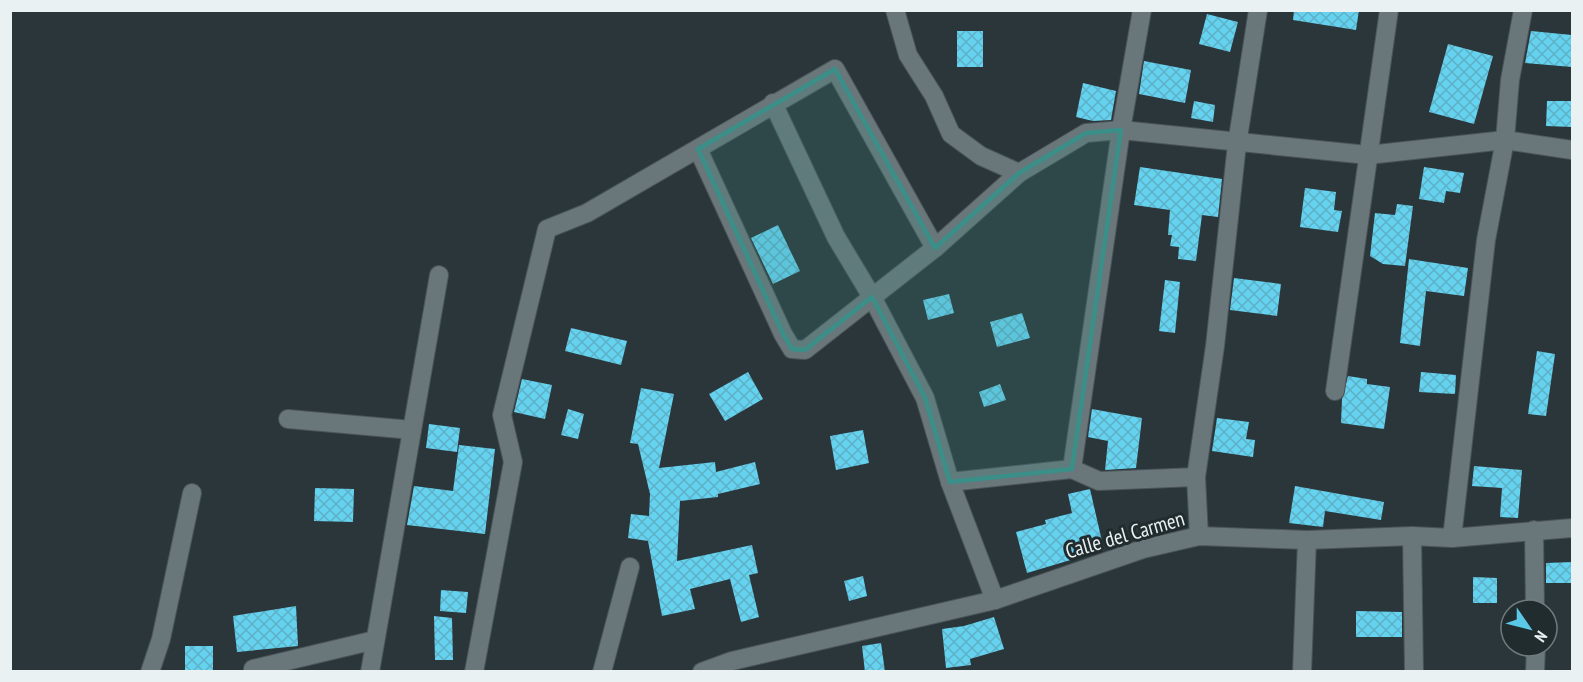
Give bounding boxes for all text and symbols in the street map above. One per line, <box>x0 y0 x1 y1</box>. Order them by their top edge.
street label: Calle del Carmen <box>1062 505 1188 564</box>
north arrow <box>1499 598 1559 658</box>
text: N <box>1531 627 1552 646</box>

